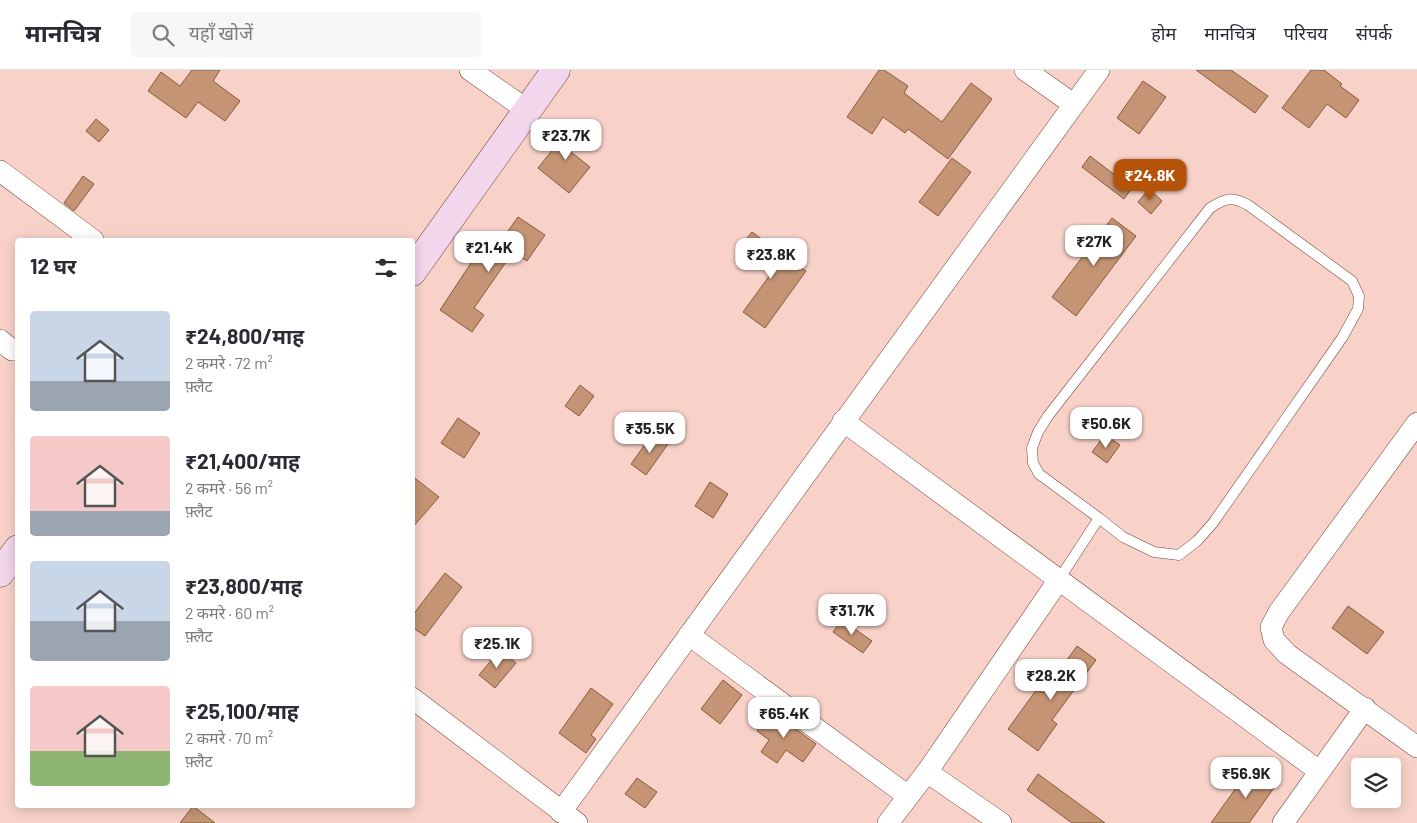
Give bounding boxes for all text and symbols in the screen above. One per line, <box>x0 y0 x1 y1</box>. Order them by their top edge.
search box <box>131 12 481 57</box>
text: मानचित्र <box>25 18 101 47</box>
icon: search <box>149 21 177 49</box>
text: यहाँ खोजें <box>189 21 253 44</box>
text: होम <box>1151 22 1176 44</box>
text: मानचित्र <box>1204 22 1256 44</box>
text: परिचय <box>1284 22 1328 44</box>
text: संपर्क <box>1356 22 1392 44</box>
pin: ₹23.7K <box>525 118 607 161</box>
text: ₹23.7K <box>542 125 590 144</box>
pin: ₹24.8K <box>1109 158 1191 201</box>
text: ₹24.8K <box>1125 165 1175 184</box>
pin: ₹27K <box>1064 224 1124 267</box>
pin: ₹21.4K <box>448 230 530 273</box>
text: ₹27K <box>1076 231 1112 250</box>
text: ₹21.4K <box>465 237 513 256</box>
pin: ₹23.8K <box>730 238 812 280</box>
text: ₹23.8K <box>746 244 796 263</box>
text: 12 घर <box>30 253 76 278</box>
icon: filters <box>372 254 400 282</box>
text: ₹24,800/माह <box>185 323 304 348</box>
icon: home <box>70 331 130 391</box>
text: 2 कमरे · 72 m² <box>185 353 273 372</box>
text: फ़्लैट <box>185 376 213 395</box>
pin: ₹50.6K <box>1065 406 1147 449</box>
pin: ₹35.5K <box>609 412 691 454</box>
text: ₹50.6K <box>1081 413 1131 432</box>
text: ₹35.5K <box>625 418 675 437</box>
text: ₹21,400/माह <box>185 448 300 473</box>
icon: home <box>70 456 130 516</box>
text: 2 कमरे · 56 m² <box>185 478 273 497</box>
text: फ़्लैट <box>185 501 213 520</box>
text: ₹23,800/माह <box>185 573 302 598</box>
icon: home <box>70 581 130 641</box>
pin: ₹31.7K <box>811 594 893 636</box>
text: ₹31.7K <box>829 600 875 619</box>
text: 2 कमरे · 60 m² <box>185 603 274 622</box>
text: फ़्लैट <box>185 626 213 645</box>
pin: ₹25.1K <box>456 626 538 669</box>
text: ₹25.1K <box>474 633 520 652</box>
pin: ₹28.2K <box>1010 658 1092 701</box>
text: ₹28.2K <box>1026 665 1076 684</box>
pin: ₹65.4K <box>743 696 825 739</box>
text: ₹25,100/माह <box>185 698 299 723</box>
text: ₹65.4K <box>759 703 809 722</box>
icon: home <box>70 706 130 766</box>
text: 2 कमरे · 70 m² <box>185 728 273 747</box>
text: फ़्लैट <box>185 751 213 770</box>
pin: ₹56.9K <box>1205 756 1287 799</box>
map controls <box>1351 758 1401 808</box>
button: layers <box>1351 758 1401 808</box>
text: ₹56.9K <box>1221 763 1271 782</box>

